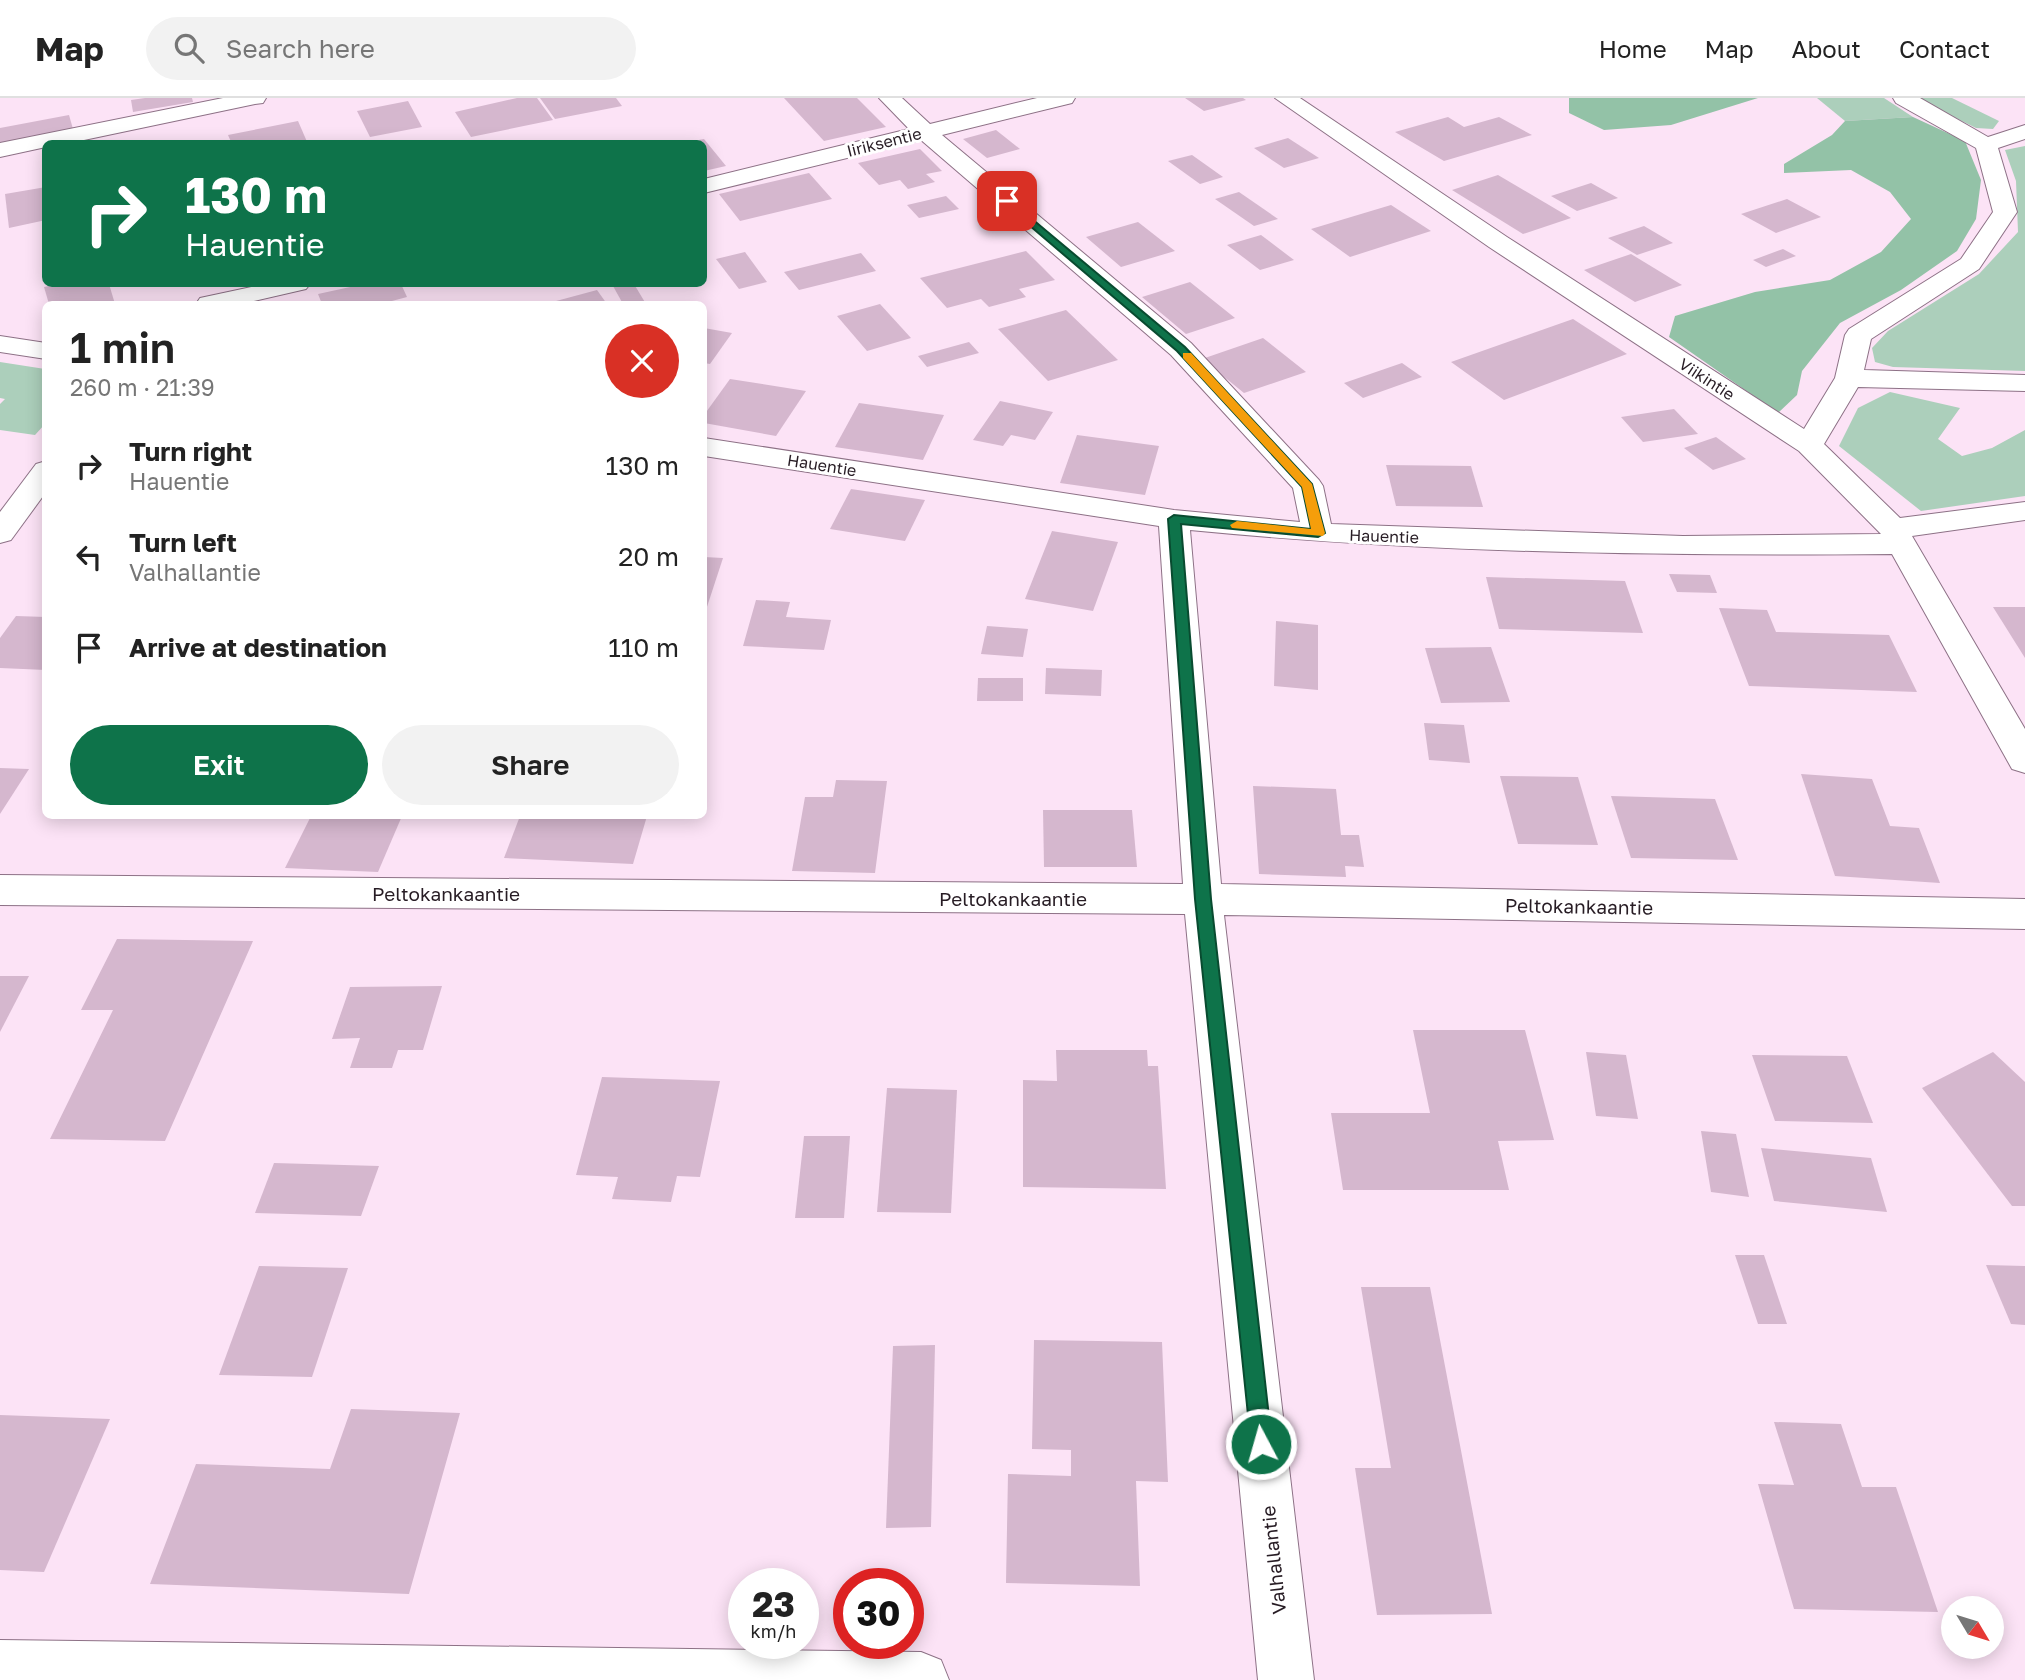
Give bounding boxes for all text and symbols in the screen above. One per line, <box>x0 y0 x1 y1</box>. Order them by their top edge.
search box <box>146 17 636 80</box>
text: Map <box>35 29 104 68</box>
icon: search <box>170 29 208 67</box>
text: Search here <box>226 33 375 64</box>
text: Home <box>1599 34 1667 63</box>
text: Map <box>1705 34 1754 63</box>
text: About <box>1792 34 1861 63</box>
text: Contact <box>1899 34 1990 63</box>
street label: Iiriksentie <box>845 123 923 161</box>
text: 130 m <box>185 165 327 224</box>
icon: right <box>70 168 161 259</box>
pin <box>977 171 1037 231</box>
icon: arrive <box>988 182 1026 220</box>
text: Hauentie <box>185 225 325 263</box>
text: 1 min <box>70 322 175 372</box>
button: close <box>605 324 679 398</box>
street label: Viikintie <box>1675 354 1739 404</box>
text: 260 m · 21:39 <box>70 373 215 401</box>
text: Turn right <box>129 436 252 467</box>
icon: right <box>70 447 108 485</box>
text: 130 m <box>606 450 679 481</box>
street label: Hauentie <box>786 450 858 480</box>
text: Hauentie <box>129 467 229 495</box>
street label: Hauentie <box>1349 525 1419 547</box>
text: Turn left <box>129 527 237 558</box>
icon: left <box>70 538 108 576</box>
text: 20 m <box>618 541 679 572</box>
text: Valhallantie <box>129 558 261 586</box>
icon: arrive <box>70 629 108 667</box>
text: Arrive at destination <box>129 632 387 663</box>
text: 110 m <box>608 632 679 663</box>
button: Exit <box>70 725 368 805</box>
button: Share <box>382 725 679 805</box>
street label: Peltokankaantie <box>372 882 520 905</box>
street label: Peltokankaantie <box>939 887 1087 910</box>
street label: Peltokankaantie <box>1505 893 1653 919</box>
position arrow <box>1224 1407 1298 1481</box>
street label: Valhallantie <box>1256 1505 1290 1615</box>
speed limit sign: 30 <box>833 1568 924 1659</box>
text: 23 <box>752 1583 795 1625</box>
north arrow <box>1941 1596 2004 1659</box>
map controls <box>1941 1596 2004 1659</box>
text: km/h <box>751 1620 796 1642</box>

